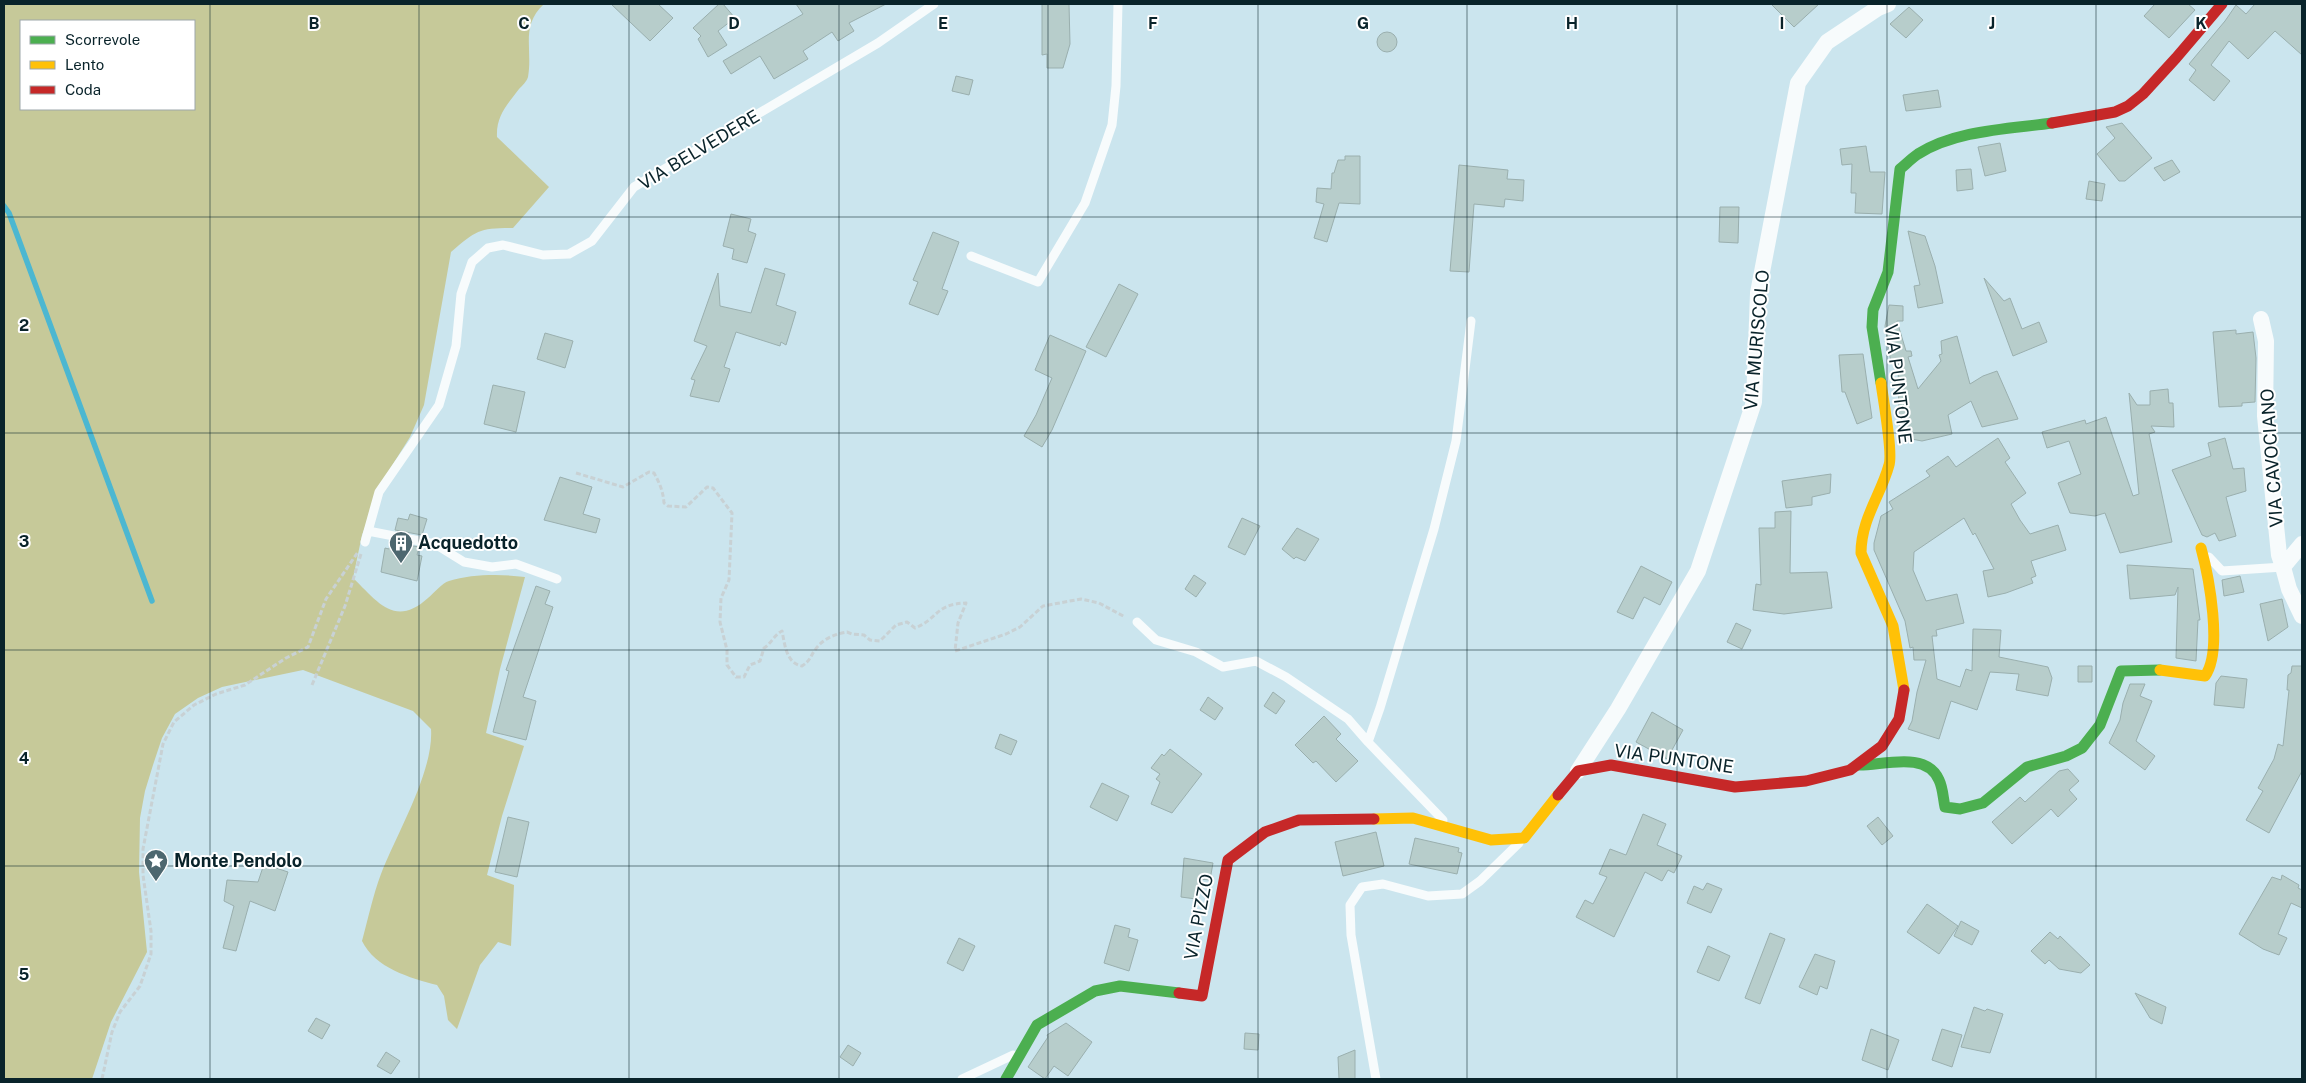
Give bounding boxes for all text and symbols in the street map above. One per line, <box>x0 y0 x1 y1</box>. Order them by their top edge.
text: B <box>309 14 320 33</box>
text: C <box>518 14 530 33</box>
text: D <box>728 14 740 33</box>
text: E <box>938 14 948 33</box>
text: F <box>1148 14 1158 33</box>
text: G <box>1357 14 1369 33</box>
text: H <box>1566 14 1578 33</box>
text: I <box>1780 14 1784 33</box>
text: J <box>1989 14 1995 33</box>
text: K <box>2195 14 2207 33</box>
legend <box>20 20 195 110</box>
text: Scorrevole <box>65 31 140 48</box>
text: Lento <box>65 56 104 73</box>
text: Coda <box>65 81 101 98</box>
street label: VIA BELVEDERE <box>634 105 763 194</box>
street label: VIA MURISCOLO <box>1740 269 1773 411</box>
text: 2 <box>19 316 29 335</box>
street label: VIA PUNTONE <box>1881 323 1916 445</box>
street label: VIA CAVOCIANO <box>2256 388 2287 528</box>
building icon: Acquedotto <box>388 530 414 564</box>
text: 3 <box>19 532 29 551</box>
place label: Acquedotto <box>418 532 518 553</box>
street label: VIA PUNTONE <box>1613 740 1735 777</box>
text: 4 <box>19 749 30 768</box>
place icon: Monte Pendolo <box>143 848 169 882</box>
place label: Monte Pendolo <box>174 850 302 871</box>
street label: VIA PIZZO <box>1180 872 1217 962</box>
text: 5 <box>19 965 30 984</box>

